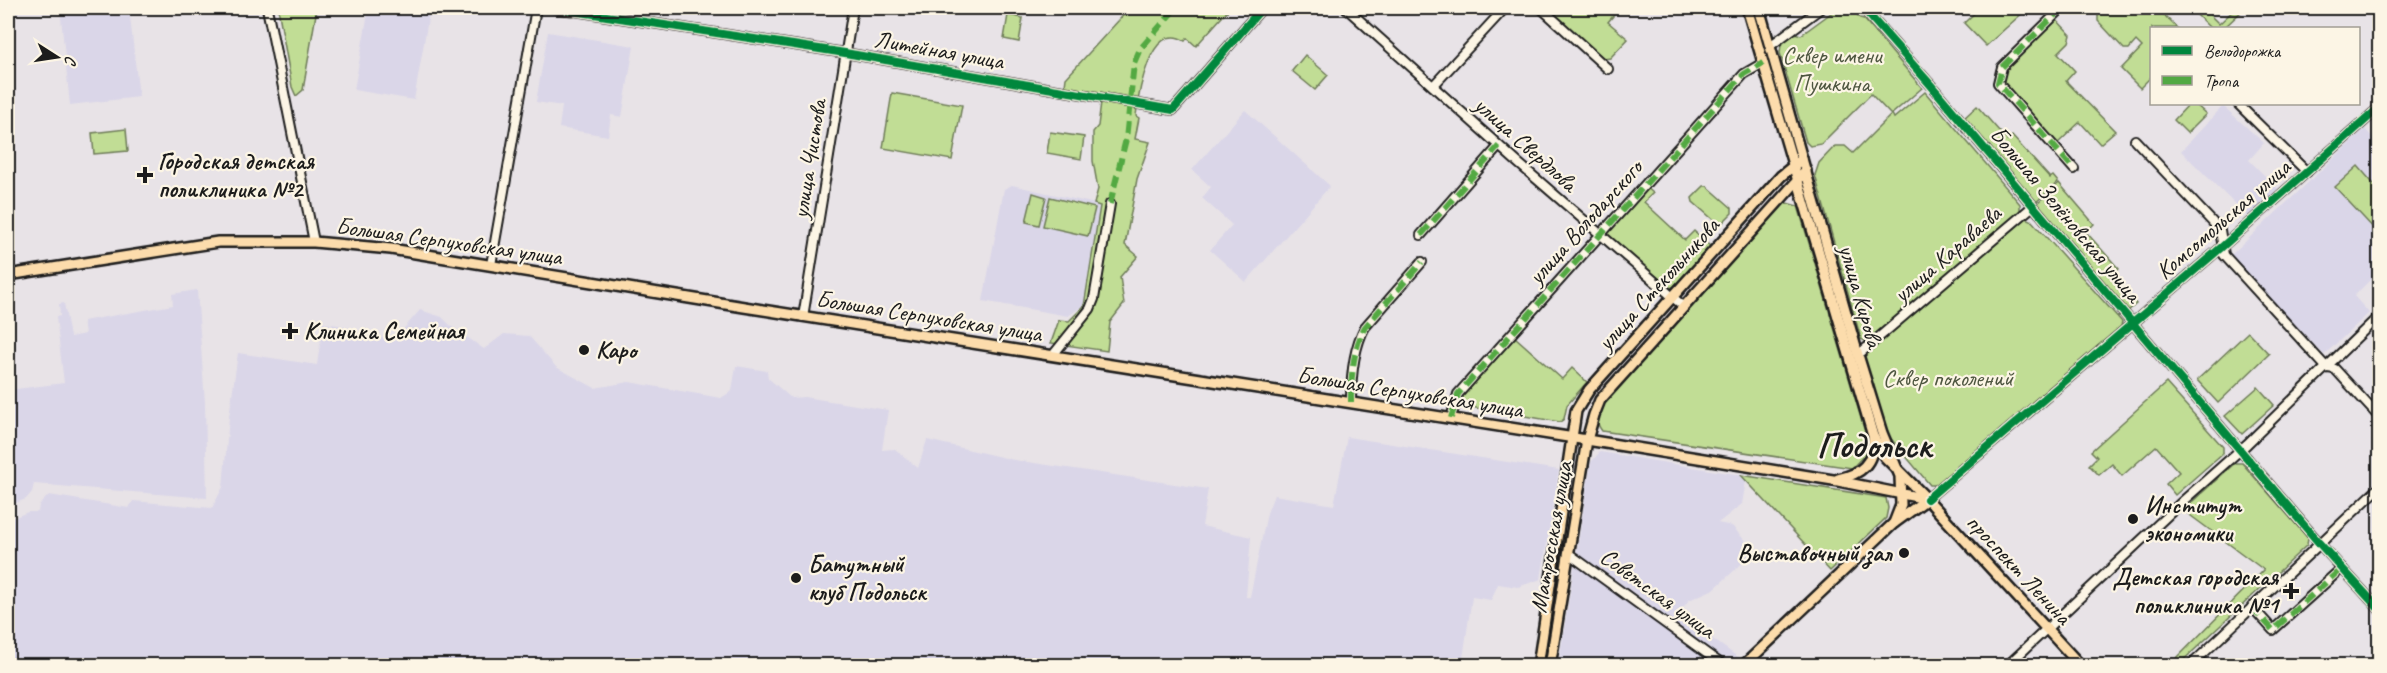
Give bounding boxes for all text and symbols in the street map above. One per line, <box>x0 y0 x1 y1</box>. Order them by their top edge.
street label: Литейная улица <box>872 24 1007 76</box>
north arrow <box>27 27 87 87</box>
legend <box>2150 27 2360 105</box>
park label: Сквер имени Пушкина <box>1782 40 1884 98</box>
text: Велодорожка <box>2204 40 2282 62</box>
text: С <box>60 54 81 68</box>
text: Тропа <box>2204 70 2240 92</box>
street label: улица Свердлова <box>1467 88 1585 200</box>
street label: улица Чистова <box>785 95 834 222</box>
street label: Большая Зелёновская улица <box>1984 120 2150 310</box>
place label: Городская детская поликлиника №2 <box>158 146 315 204</box>
street label: улица Володарского <box>1520 151 1651 292</box>
street label: Комсомольская улица <box>2149 151 2298 286</box>
marker: Городская детская поликлиника №2 <box>136 166 154 184</box>
street label: улица Караваева <box>1885 198 2008 310</box>
street label: Большая Серпуховская улица <box>334 210 565 272</box>
street label: улица Стекольникова <box>1589 210 1726 358</box>
street label: улица Кирова <box>1831 239 1891 353</box>
street label: Большая Серпуховская улица <box>814 283 1045 349</box>
place label: Клиника Семейная <box>304 316 465 346</box>
marker: Клиника Семейная <box>281 322 299 340</box>
place label: Каро <box>596 335 639 365</box>
marker: Каро <box>577 343 591 357</box>
street label: Большая Серпуховская улица <box>1295 359 1526 425</box>
park label: Сквер поколений <box>1883 363 2015 393</box>
district label: Подольск <box>1817 422 1934 468</box>
street label: Матросская улица <box>1523 458 1579 615</box>
place label: Институт экономики <box>2145 490 2243 548</box>
street label: проспект Ленина <box>1960 507 2079 632</box>
marker: Институт экономики <box>2126 512 2140 526</box>
place label: Выставочный зал <box>1737 538 1894 569</box>
street label: Советская улица <box>1594 541 1723 646</box>
marker: Выставочный зал <box>1897 546 1911 560</box>
place label: Батутный клуб Подольск <box>808 549 928 607</box>
place label: Детская городская поликлиника №1 <box>2112 562 2281 620</box>
marker: Батутный клуб Подольск <box>789 571 803 585</box>
marker: Детская городская поликлиника №1 <box>2282 582 2300 600</box>

